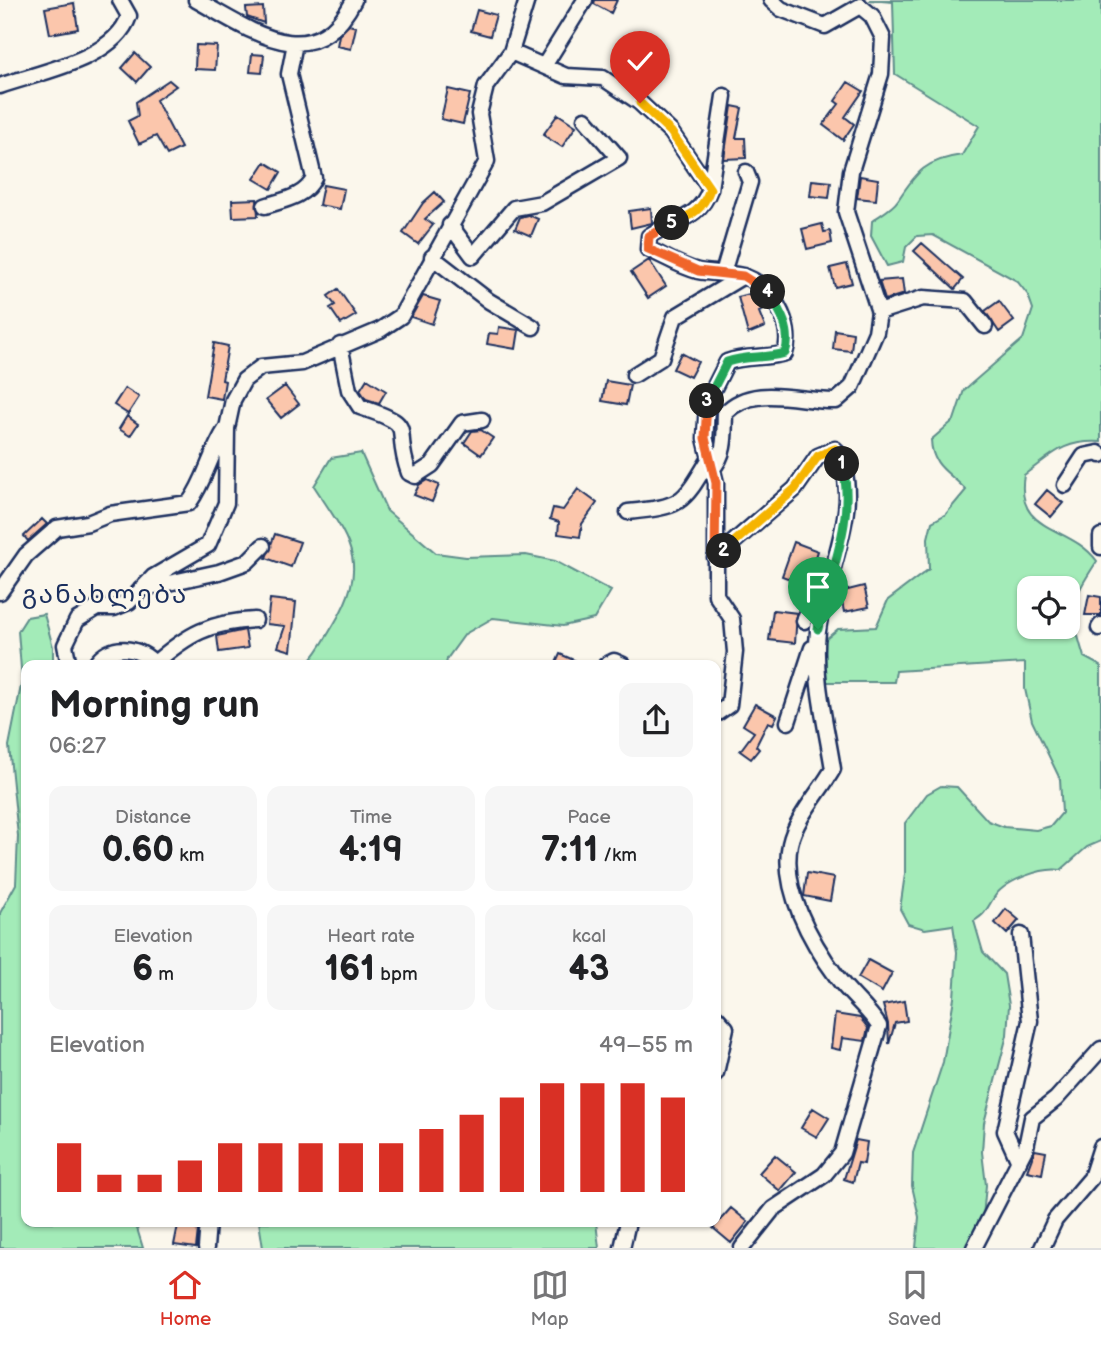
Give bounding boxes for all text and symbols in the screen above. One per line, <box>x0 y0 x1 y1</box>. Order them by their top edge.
pin <box>610 31 670 103</box>
icon: check <box>621 42 659 80</box>
pin: 5 <box>654 206 690 241</box>
text: 5 <box>666 211 677 234</box>
pin: 4 <box>750 274 786 310</box>
text: 4 <box>762 280 773 303</box>
pin: 3 <box>690 384 724 418</box>
text: 3 <box>701 389 712 412</box>
pin: 1 <box>824 447 860 482</box>
text: 1 <box>838 452 846 475</box>
pin: 2 <box>706 534 742 568</box>
text: 2 <box>718 539 729 562</box>
pin <box>788 557 848 629</box>
icon: arrive <box>799 568 837 606</box>
map controls <box>1017 576 1080 639</box>
button: locate <box>1017 576 1080 639</box>
district label: განახლება <box>22 580 188 611</box>
text: Morning run <box>49 683 260 728</box>
button: share <box>619 683 693 757</box>
text: 06:27 <box>49 732 106 760</box>
text: Distance <box>115 806 191 829</box>
text: Time <box>350 806 392 829</box>
text: Pace <box>567 806 611 829</box>
text: 0.60 <box>102 829 174 872</box>
text: 4:19 <box>339 829 403 872</box>
text: 7:11 <box>541 829 598 872</box>
text: km <box>174 844 204 867</box>
text: /km <box>598 844 637 867</box>
text: Elevation <box>113 925 193 948</box>
text: Heart rate <box>327 925 415 948</box>
text: kcal <box>572 925 606 948</box>
text: 6 <box>132 948 153 991</box>
text: 161 <box>324 948 375 991</box>
text: 43 <box>568 948 610 991</box>
text: m <box>153 963 174 986</box>
text: bpm <box>375 963 418 986</box>
text: Elevation <box>49 1031 145 1059</box>
text: 49–55 m <box>599 1031 693 1059</box>
tab: Home <box>160 1266 211 1331</box>
tab: Map <box>531 1266 569 1331</box>
tab: Saved <box>888 1266 941 1331</box>

